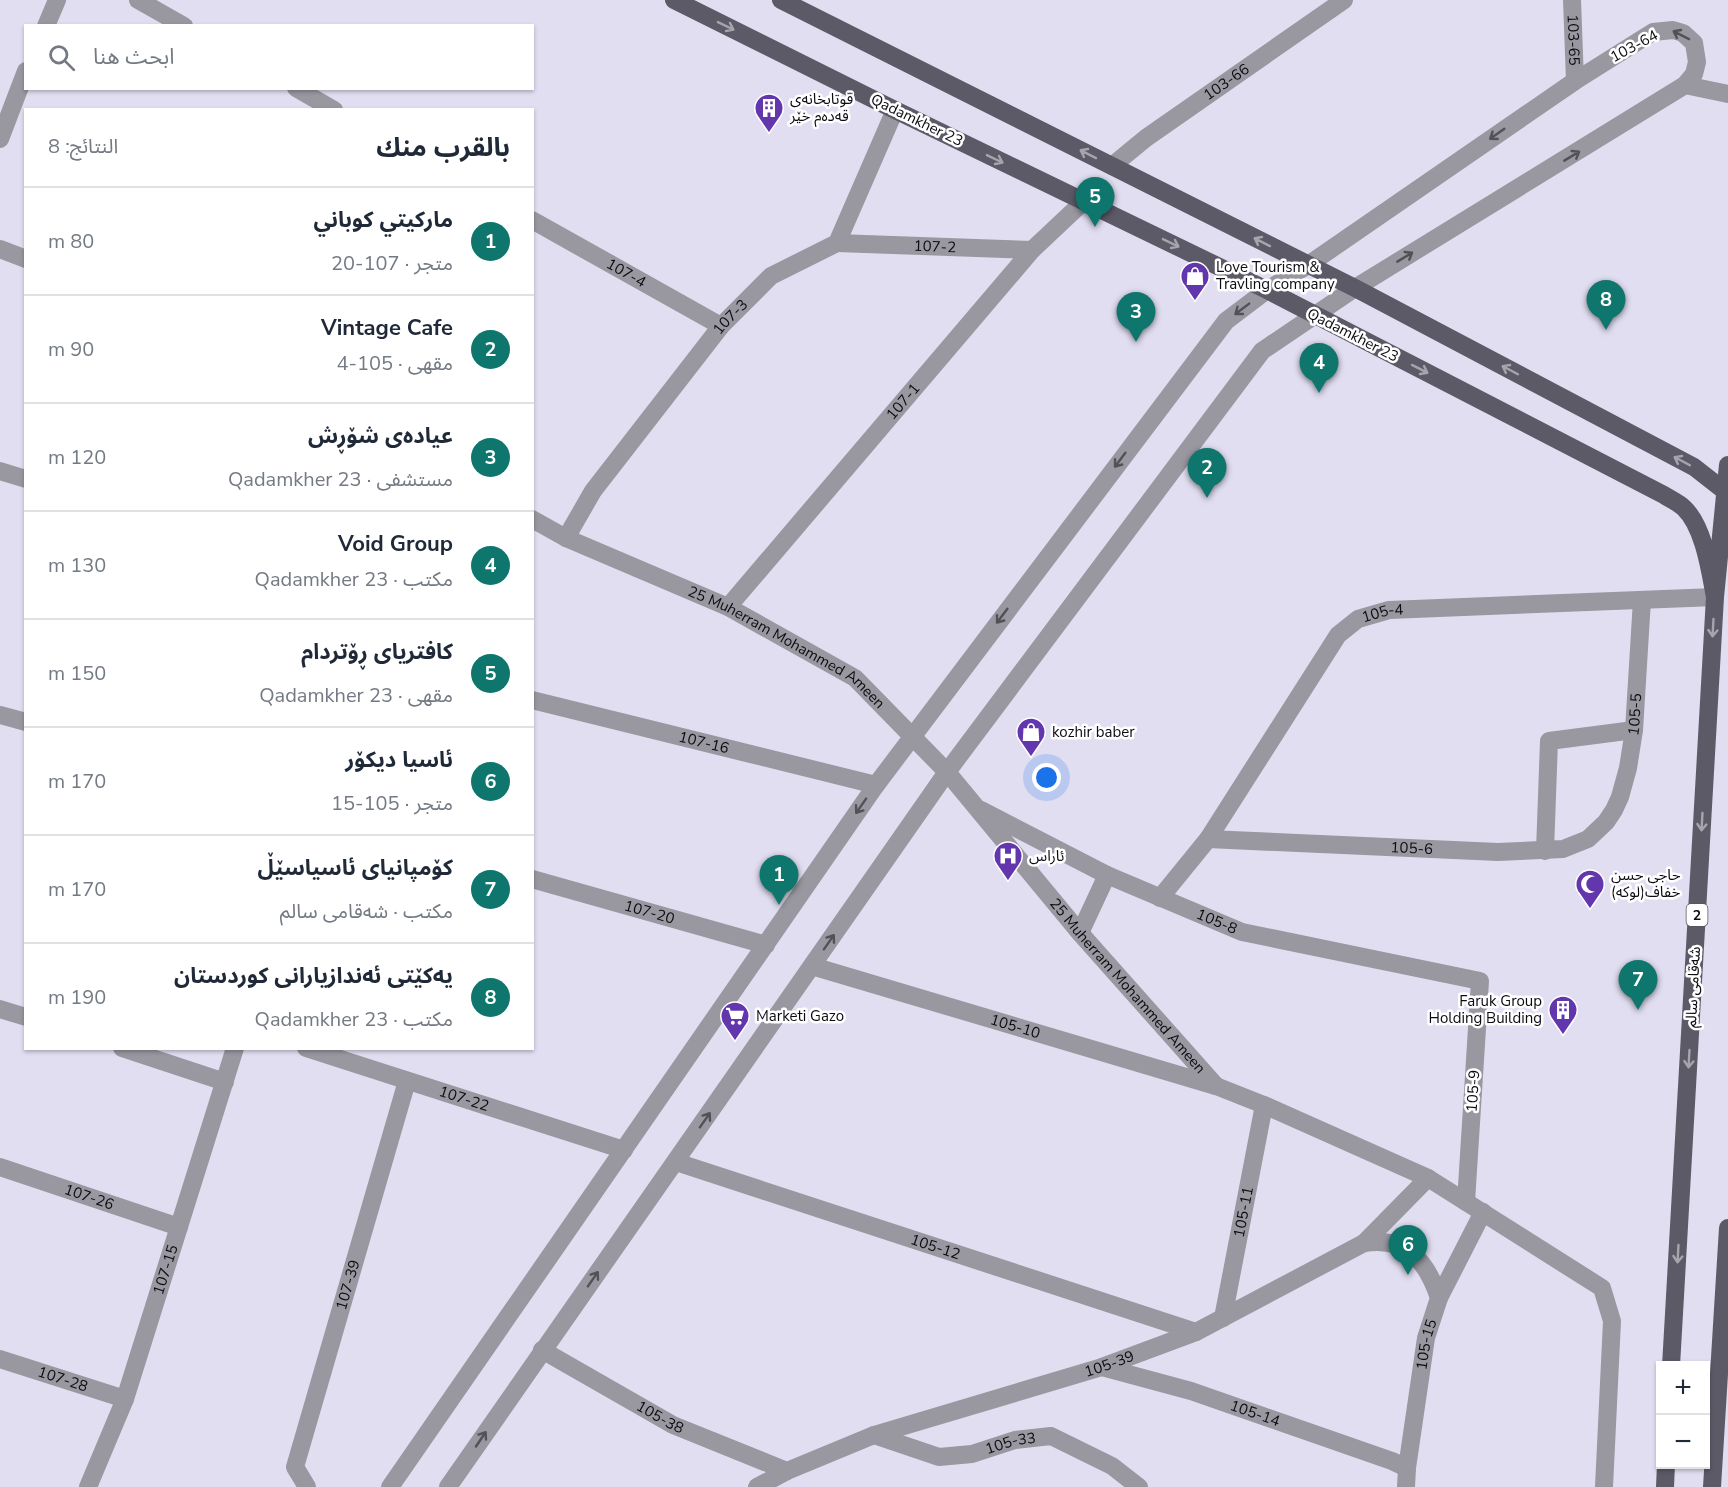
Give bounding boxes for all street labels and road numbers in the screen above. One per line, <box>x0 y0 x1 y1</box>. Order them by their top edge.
street label: 103-65 <box>1563 14 1584 66</box>
street label: 103-64 <box>1607 25 1661 67</box>
street label: 103-66 <box>1200 59 1253 105</box>
street label: Qadamkher 23 <box>868 89 966 151</box>
street label: 107-2 <box>913 236 957 257</box>
street label: 107-4 <box>603 254 650 292</box>
street label: 107-3 <box>708 295 752 339</box>
street label: Qadamkher 23 <box>1304 303 1402 367</box>
street label: 107-1 <box>882 379 924 424</box>
street label: 25 Muherram Mohammed Ameen <box>685 581 889 713</box>
street label: 105-4 <box>1359 599 1404 627</box>
street label: 105-5 <box>1623 693 1646 737</box>
street label: 107-16 <box>676 727 731 758</box>
street label: 105-6 <box>1390 837 1433 859</box>
street label: 25 Muherram Mohammed Ameen <box>1045 894 1210 1078</box>
street label: 107-20 <box>622 896 677 929</box>
street label: 105-8 <box>1193 904 1240 939</box>
road number: 2 <box>1686 904 1708 926</box>
street label: شەقامی سالم <box>1681 946 1706 1028</box>
street label: 105-10 <box>988 1009 1043 1043</box>
street label: 105-9 <box>1462 1069 1484 1113</box>
street label: 107-22 <box>437 1081 492 1116</box>
street label: 107-26 <box>62 1179 117 1215</box>
street label: 105-11 <box>1229 1185 1258 1239</box>
street label: 105-12 <box>908 1229 963 1264</box>
street label: 107-15 <box>148 1242 183 1297</box>
street label: 107-39 <box>331 1257 365 1312</box>
street label: 105-15 <box>1411 1317 1441 1371</box>
street label: 105-39 <box>1082 1346 1137 1382</box>
street label: 107-28 <box>35 1362 90 1396</box>
street label: 105-14 <box>1227 1395 1283 1431</box>
street label: 105-38 <box>633 1396 687 1438</box>
street label: 105-33 <box>983 1428 1037 1459</box>

